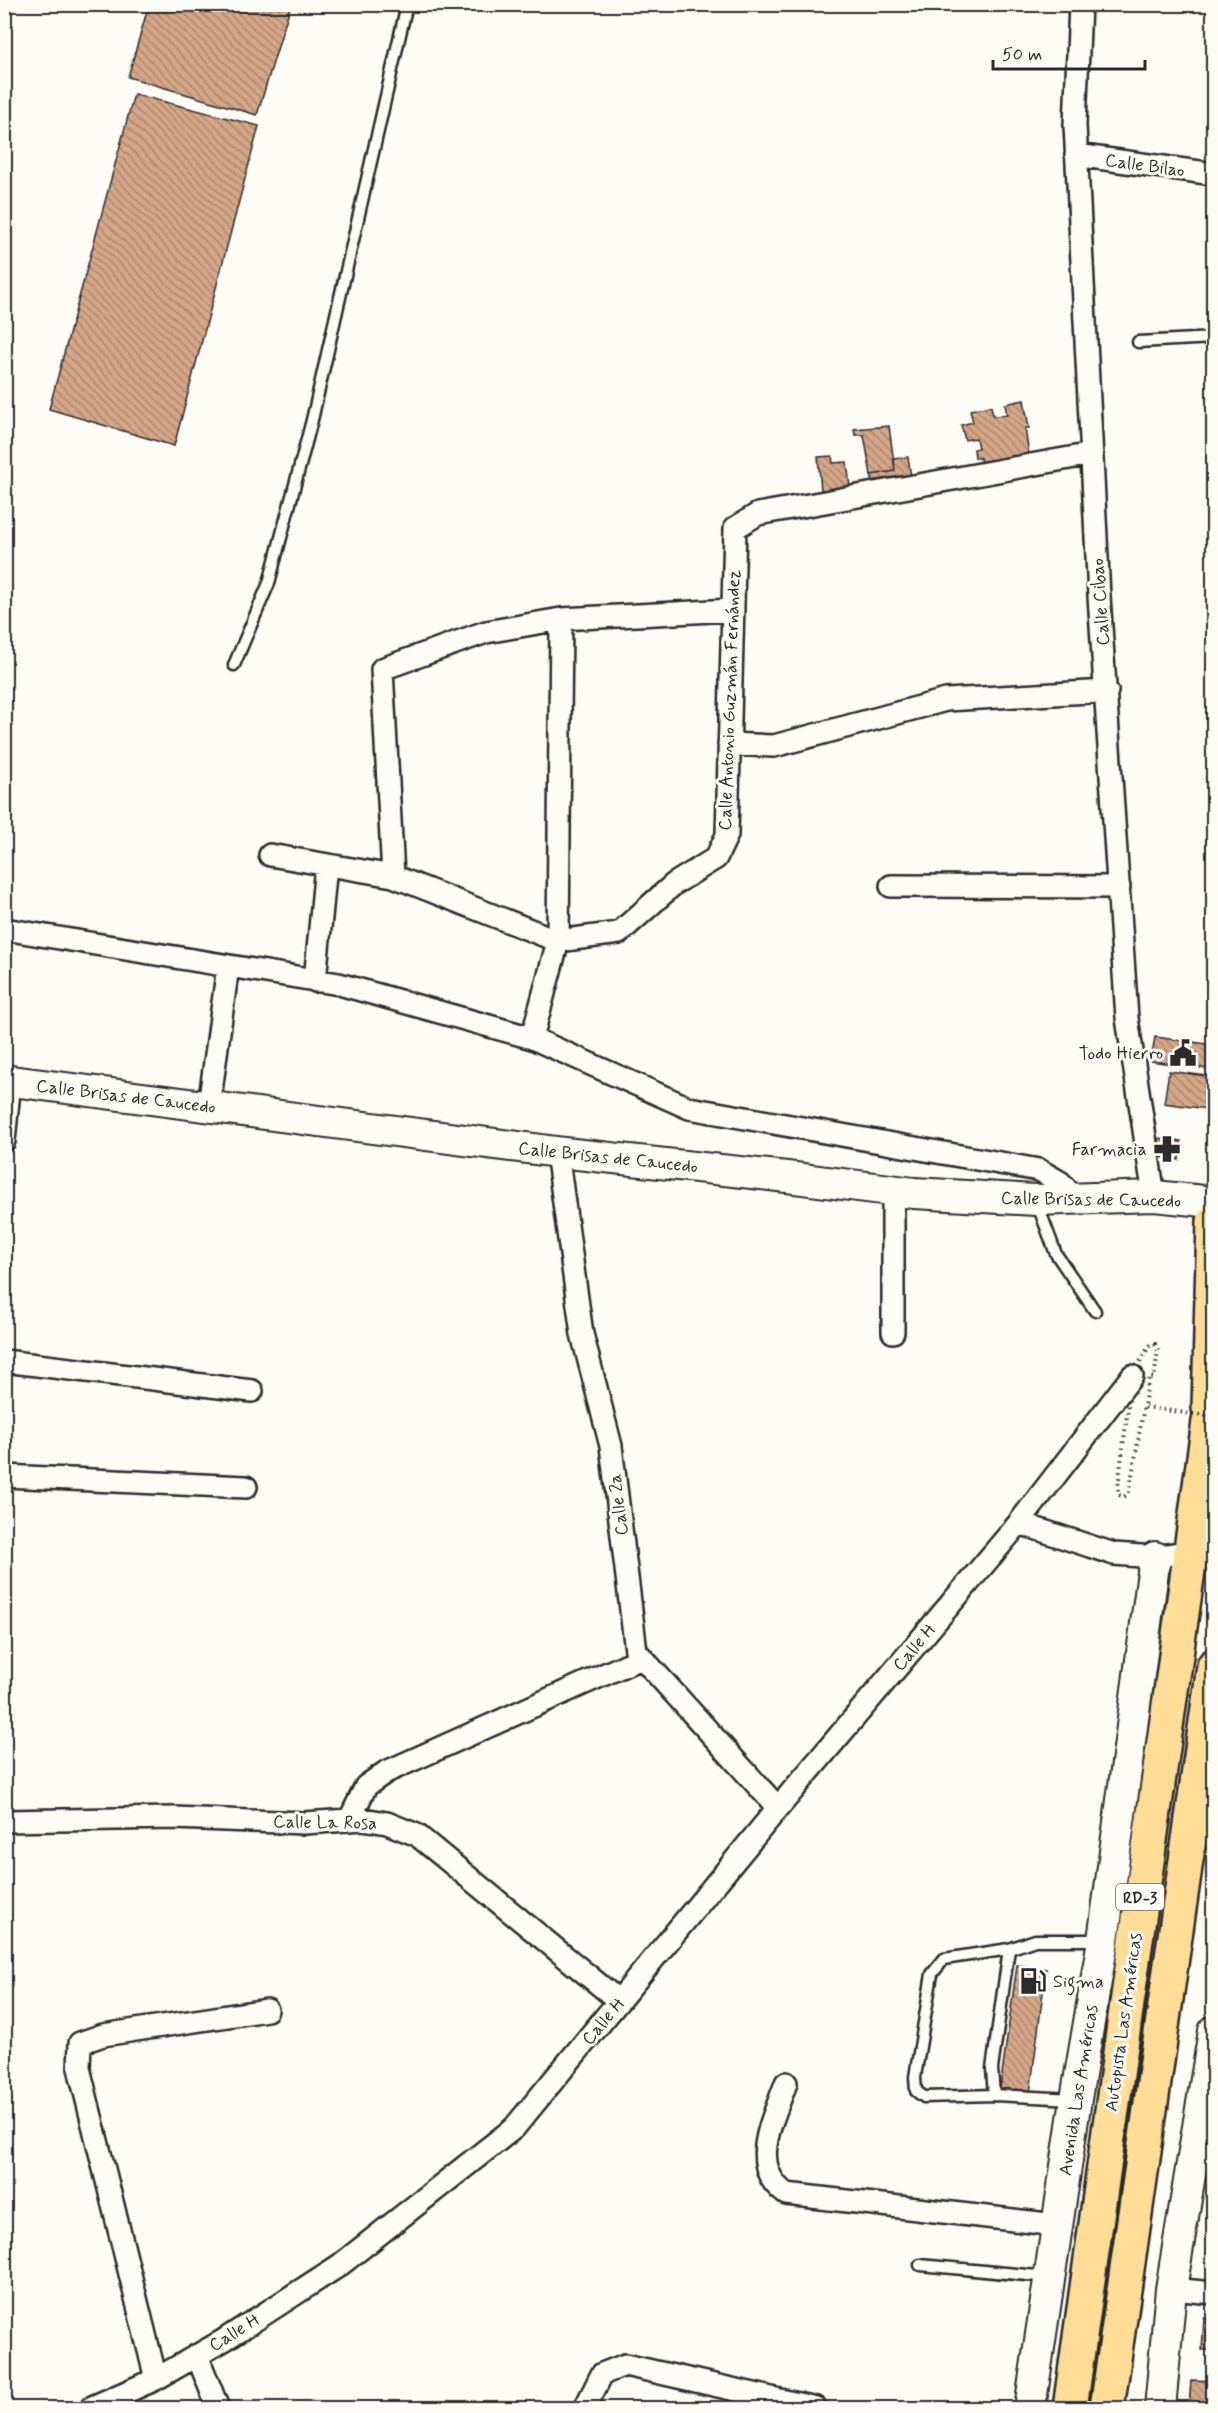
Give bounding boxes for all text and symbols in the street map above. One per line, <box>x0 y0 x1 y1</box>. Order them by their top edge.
scale bar <box>993 33 1144 71</box>
text: 50 m <box>1002 43 1042 67</box>
street label: Calle Bilao <box>1104 149 1186 183</box>
street label: Calle Cibao <box>1086 557 1116 647</box>
street label: Calle Antonio Guzmán Fernández <box>713 569 747 831</box>
public building icon: Todo Hierro <box>1168 1038 1198 1068</box>
place label: Todo Hierro <box>1079 1042 1163 1066</box>
street label: Calle Brisas de Caucedo <box>35 1074 217 1120</box>
pharmacy icon: Farmacia <box>1152 1134 1182 1164</box>
street label: Calle Brisas de Caucedo <box>517 1137 699 1179</box>
place label: Farmacia <box>1072 1138 1147 1162</box>
street label: Calle Brisas de Caucedo <box>1001 1186 1181 1214</box>
street label: Calle 2a <box>603 1473 635 1537</box>
street label: Calle H <box>888 1619 942 1677</box>
street label: Calle La Rosa <box>273 1810 377 1836</box>
road number: RD-3 <box>1116 1884 1164 1910</box>
street label: Autopista Las Américas <box>1100 1931 1148 2113</box>
fuel station icon: Sigma <box>1018 1966 1048 1996</box>
place label: Sigma <box>1053 1970 1104 1996</box>
street label: Calle H <box>577 1993 631 2051</box>
street label: Avenida Las Américas <box>1054 2003 1104 2177</box>
street label: Calle H <box>205 2308 264 2358</box>

